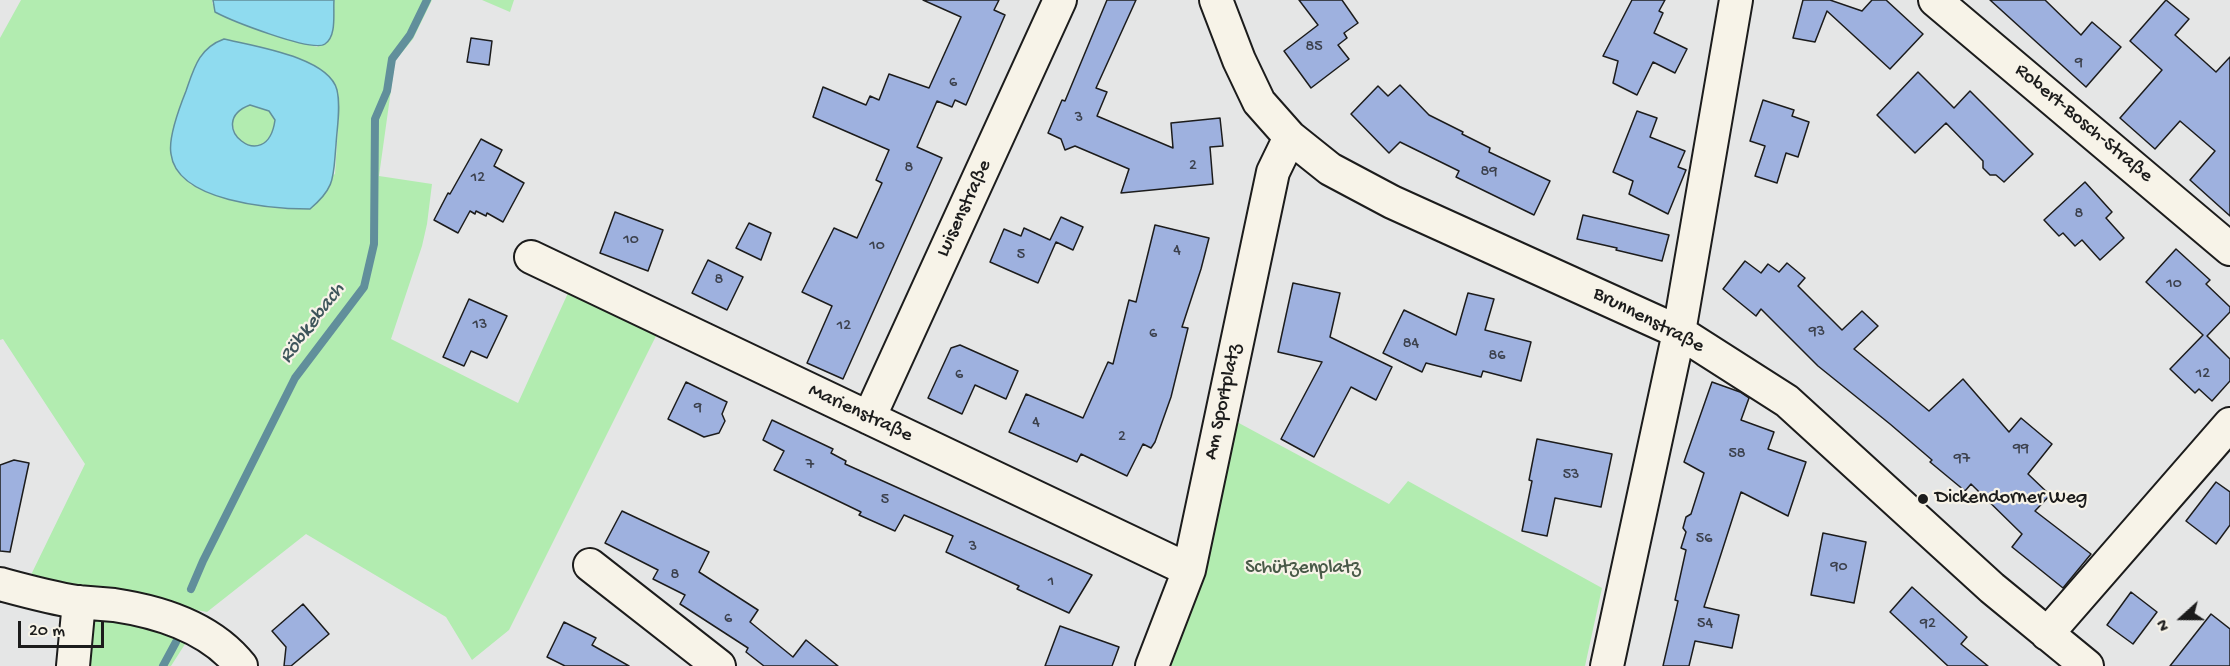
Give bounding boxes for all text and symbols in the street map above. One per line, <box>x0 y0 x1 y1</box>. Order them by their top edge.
house number: 85 <box>1305 38 1323 58</box>
house number: 9 <box>2075 54 2083 74</box>
street label: Robert-Bosch-Straße <box>2009 59 2157 189</box>
house number: 6 <box>949 74 957 94</box>
house number: 3 <box>1075 109 1083 129</box>
street label: Luisenstraße <box>932 157 998 261</box>
house number: 2 <box>1189 157 1197 177</box>
house number: 8 <box>905 159 913 179</box>
house number: 89 <box>1481 163 1497 183</box>
house number: 12 <box>471 169 485 189</box>
house number: 8 <box>2075 205 2083 225</box>
house number: 10 <box>623 231 639 251</box>
house number: 10 <box>869 237 885 257</box>
house number: 4 <box>1173 242 1181 262</box>
house number: 5 <box>1017 246 1025 266</box>
house number: 8 <box>715 271 723 291</box>
house number: 10 <box>2166 275 2182 295</box>
water label: Röbkebach <box>275 279 351 369</box>
street label: Brunnenstraße <box>1588 283 1708 359</box>
house number: 13 <box>473 316 487 336</box>
house number: 12 <box>837 317 851 337</box>
house number: 93 <box>1809 323 1825 343</box>
house number: 6 <box>1149 325 1157 345</box>
house number: 84 <box>1403 335 1419 355</box>
street label: Am Sportplatz <box>1200 342 1248 462</box>
house number: 86 <box>1489 347 1505 367</box>
house number: 12 <box>2196 365 2210 385</box>
house number: 6 <box>955 366 963 386</box>
street label: Marienstraße <box>804 379 916 449</box>
house number: 9 <box>694 399 702 419</box>
house number: 4 <box>1032 414 1040 434</box>
house number: 2 <box>1118 428 1126 448</box>
house number: 99 <box>2013 440 2029 460</box>
house number: 58 <box>1728 445 1746 465</box>
house number: 97 <box>1954 450 1970 470</box>
house number: 7 <box>806 456 814 476</box>
house number: 53 <box>1563 466 1579 486</box>
place label: Dickendorner Weg <box>1935 487 2087 511</box>
house number: 5 <box>881 491 889 511</box>
marker: Dickendorner Weg <box>1916 492 1930 506</box>
house number: 56 <box>1696 530 1712 550</box>
house number: 3 <box>969 538 977 558</box>
park label: Schützenplatz <box>1245 557 1361 581</box>
house number: 90 <box>1830 558 1848 578</box>
house number: 8 <box>671 566 679 586</box>
house number: 1 <box>1048 573 1054 593</box>
north arrow <box>2152 588 2212 648</box>
scale bar <box>21 609 106 647</box>
house number: 6 <box>724 610 732 630</box>
house number: 54 <box>1697 615 1713 635</box>
house number: 92 <box>1920 615 1936 635</box>
text: N <box>2154 616 2175 633</box>
text: 20 m <box>29 621 65 642</box>

